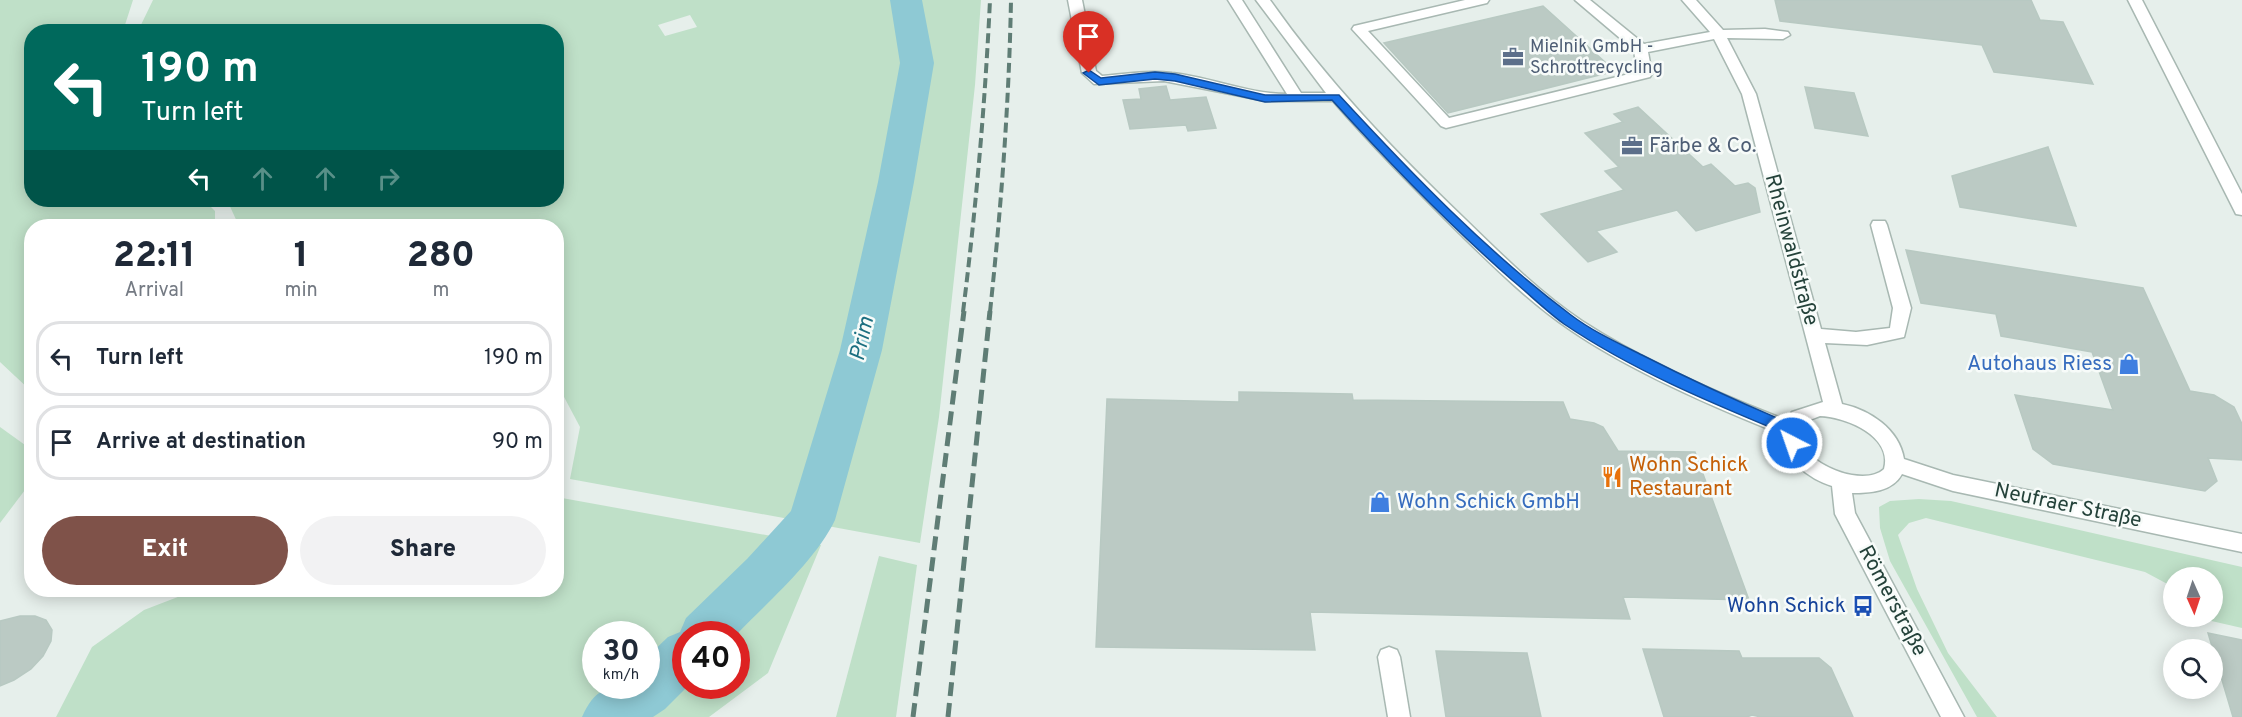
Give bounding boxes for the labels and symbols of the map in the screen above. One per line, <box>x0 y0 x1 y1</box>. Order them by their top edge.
pin <box>1063 11 1114 73</box>
place label: Mielnik GmbH - Schrottrecycling <box>1530 36 1663 80</box>
office icon: Mielnik GmbH - Schrottrecycling <box>1501 45 1525 69</box>
place label: Färbe & Co. <box>1649 133 1757 160</box>
office icon: Färbe & Co. <box>1620 134 1644 158</box>
street label: Rheinwaldstraße <box>1758 171 1824 329</box>
water label: Prim <box>845 314 881 364</box>
place label: Autohaus Riess <box>1967 351 2112 378</box>
shop icon: Autohaus Riess <box>2117 352 2141 376</box>
position arrow <box>1760 411 1824 475</box>
place label: Wohn Schick Restaurant <box>1629 452 1748 503</box>
restaurant icon: Wohn Schick Restaurant <box>1600 465 1624 489</box>
street label: Neufraer Straße <box>1992 477 2144 535</box>
place label: Wohn Schick GmbH <box>1397 489 1580 516</box>
shop icon: Wohn Schick GmbH <box>1368 490 1392 514</box>
street label: Römerstraße <box>1851 541 1933 661</box>
north arrow <box>2163 567 2223 627</box>
place label: Wohn Schick <box>1727 593 1846 620</box>
bus stop icon: Wohn Schick <box>1851 594 1875 618</box>
speed limit sign: 40 <box>672 621 750 699</box>

